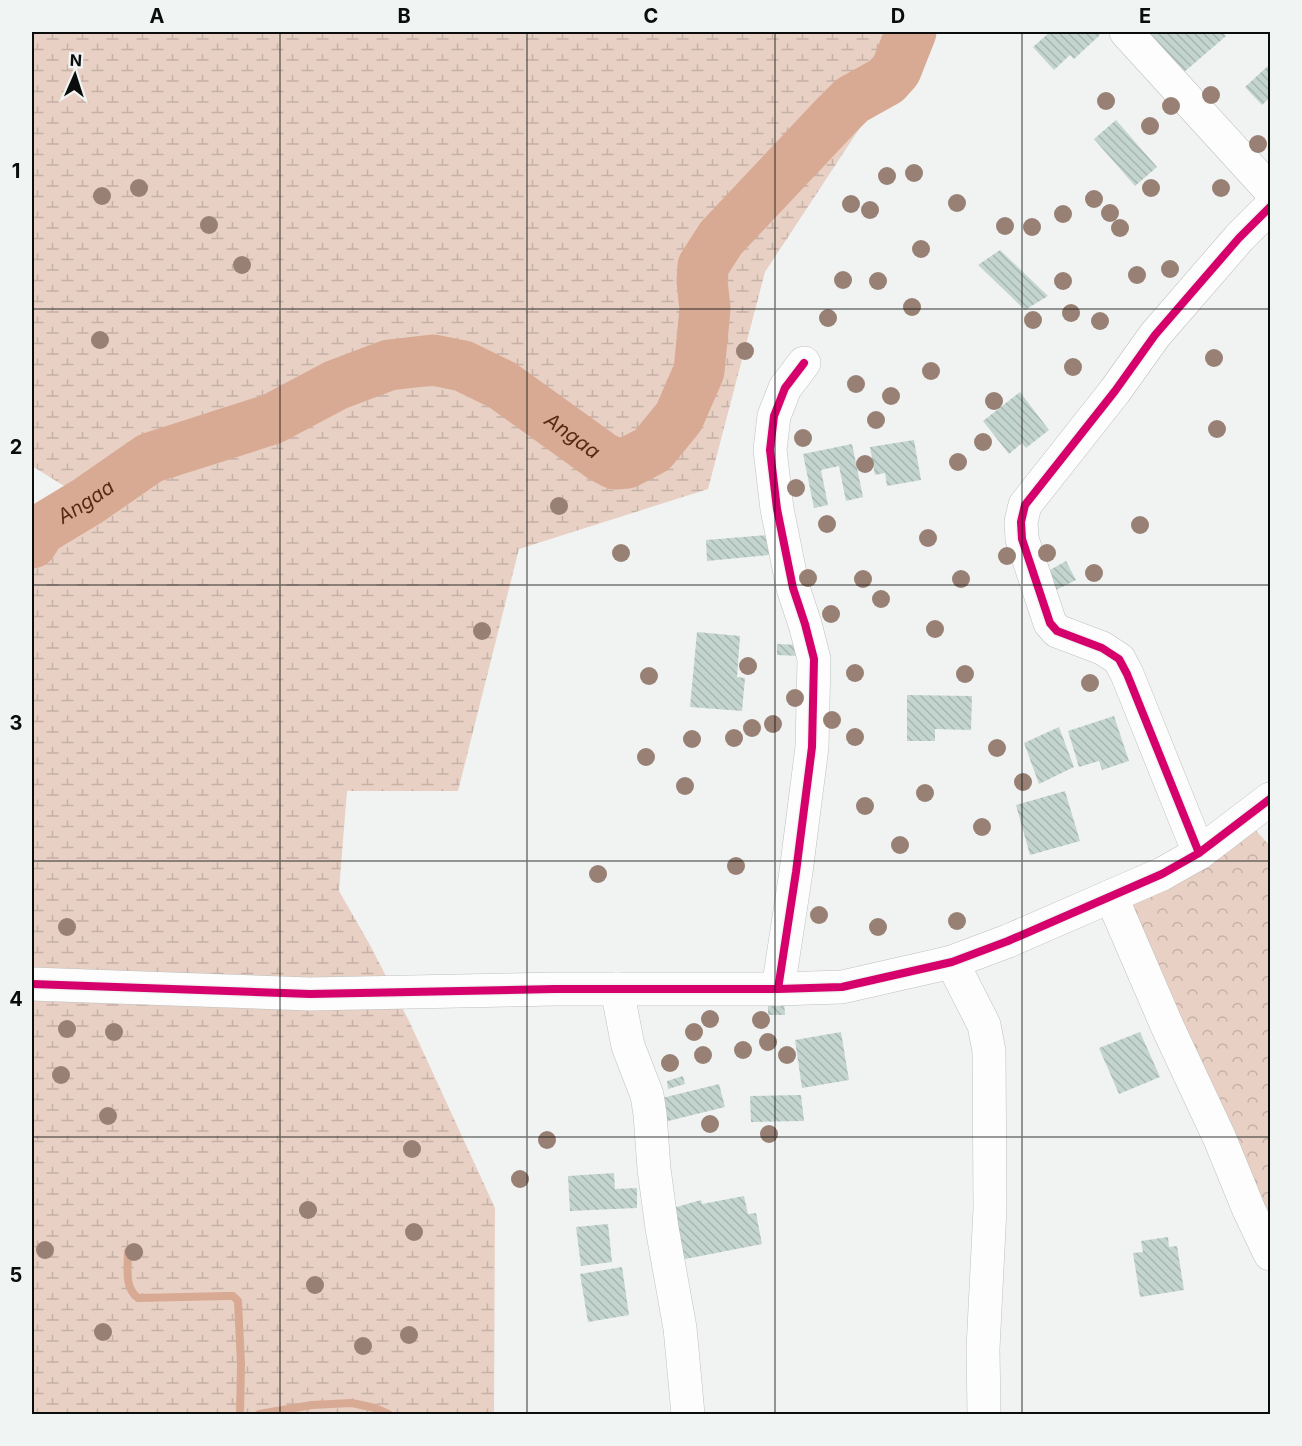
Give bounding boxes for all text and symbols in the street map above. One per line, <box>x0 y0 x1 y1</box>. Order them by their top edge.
text: A <box>150 4 165 28</box>
text: B <box>397 4 411 28</box>
text: C <box>644 4 658 28</box>
text: D <box>891 4 905 28</box>
text: E <box>1139 4 1151 28</box>
north arrow <box>45 45 105 105</box>
text: N <box>69 50 82 70</box>
text: 1 <box>12 159 20 183</box>
water label: Angaa <box>539 407 605 464</box>
text: 2 <box>10 435 22 459</box>
water label: Angaa <box>52 475 119 529</box>
text: 3 <box>10 711 22 735</box>
text: 4 <box>9 987 23 1011</box>
text: 5 <box>10 1263 22 1287</box>

